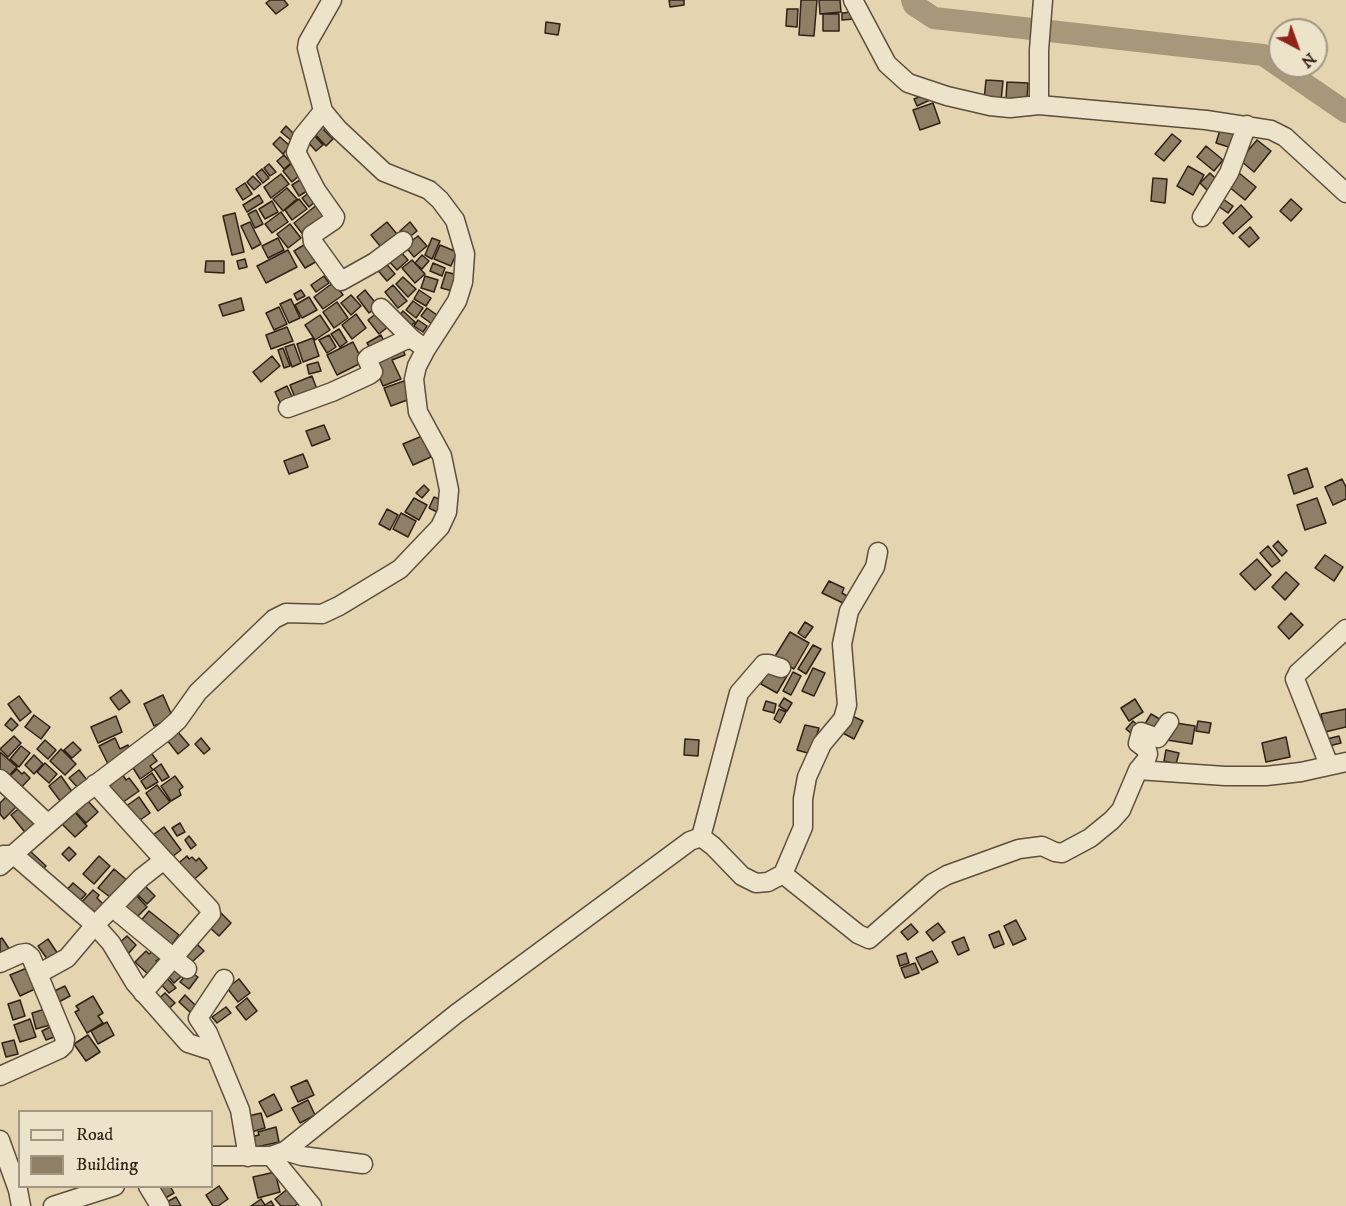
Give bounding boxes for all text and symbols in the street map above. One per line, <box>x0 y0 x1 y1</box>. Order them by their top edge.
north arrow <box>1268 18 1328 78</box>
text: N <box>1297 48 1320 72</box>
legend <box>18 1110 213 1188</box>
text: Road <box>76 1124 113 1146</box>
text: Building <box>76 1154 138 1176</box>

